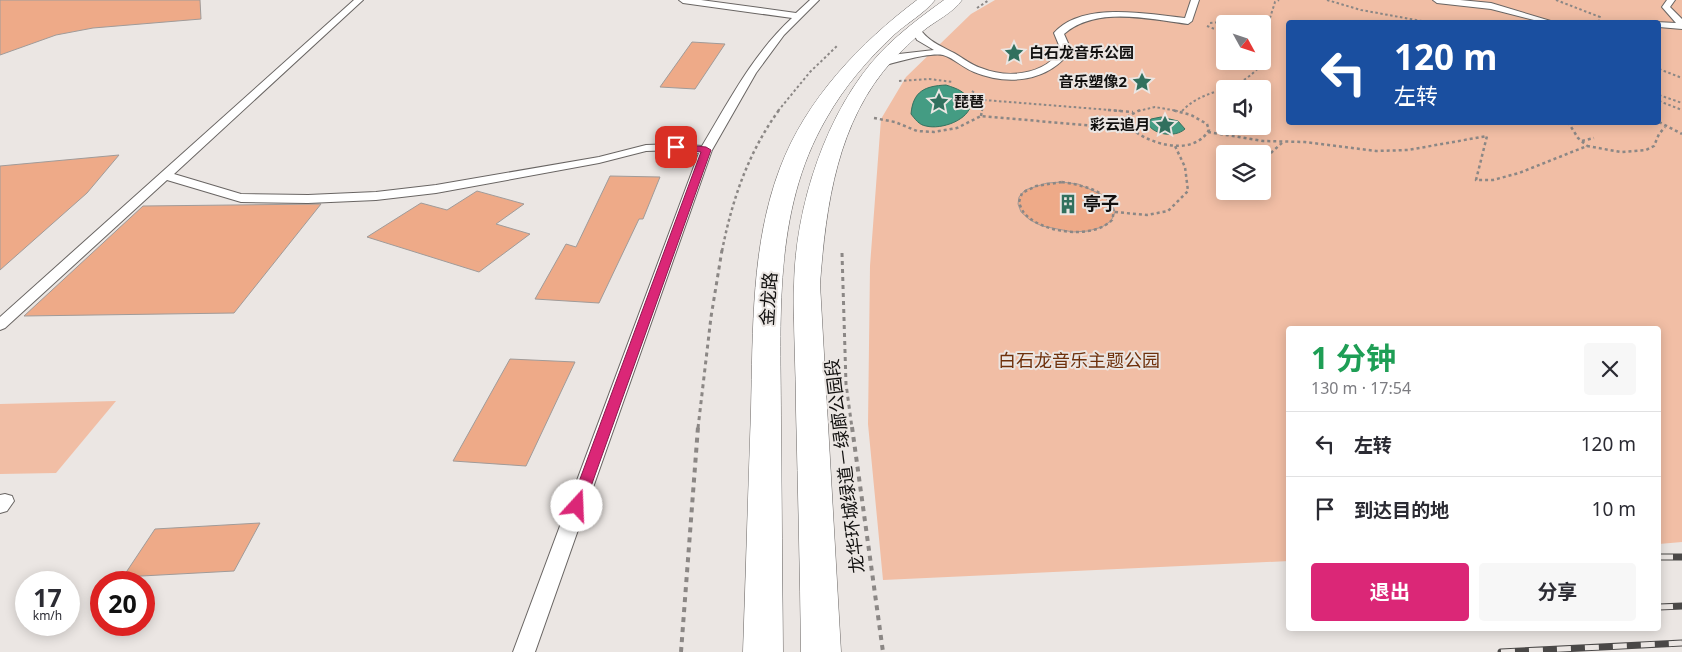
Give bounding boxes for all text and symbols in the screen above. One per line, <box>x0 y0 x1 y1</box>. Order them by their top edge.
north arrow <box>1216 15 1271 70</box>
map controls <box>1216 15 1271 200</box>
text: 120 m <box>1394 33 1497 80</box>
icon: left <box>1311 40 1376 105</box>
place icon: 白石龙音乐公园 <box>1003 42 1025 64</box>
place label: 白石龙音乐公园 <box>1029 42 1134 62</box>
place label: 音乐塑像2 <box>1058 71 1127 91</box>
place icon: 音乐塑像2 <box>1131 71 1153 93</box>
button: sound <box>1216 80 1271 135</box>
text: 左转 <box>1394 80 1438 110</box>
place icon: 琵琶 <box>928 91 950 113</box>
place label: 琵琶 <box>954 91 984 111</box>
place label: 彩云追月 <box>1090 114 1150 134</box>
place icon: 彩云追月 <box>1154 114 1176 136</box>
pin <box>655 126 697 168</box>
icon: arrive <box>662 133 690 161</box>
button: layers <box>1216 145 1271 200</box>
place label: 亭子 <box>1083 191 1119 215</box>
building icon: 亭子 <box>1057 193 1079 215</box>
street label: 金龙路 <box>754 271 782 327</box>
text: 1 分钟 <box>1311 337 1396 378</box>
button: close <box>1584 343 1636 395</box>
park label: 白石龙音乐主题公园 <box>998 348 1160 372</box>
street label: 龙华环城绿道－绿廊公园段 <box>819 357 869 575</box>
text: 130 m · 17:54 <box>1311 377 1411 399</box>
icon: left <box>1311 430 1339 458</box>
text: 120 m <box>1581 431 1636 457</box>
text: 左转 <box>1354 432 1392 458</box>
position arrow <box>550 479 602 531</box>
icon: arrive <box>1311 495 1339 523</box>
text: 10 m <box>1592 496 1636 522</box>
text: 到达目的地 <box>1354 497 1449 523</box>
button: 退出 <box>1311 563 1469 621</box>
button: 分享 <box>1479 563 1636 621</box>
speed limit sign: 20 <box>90 571 155 636</box>
text: 17 <box>33 580 62 614</box>
text: km/h <box>33 607 62 624</box>

